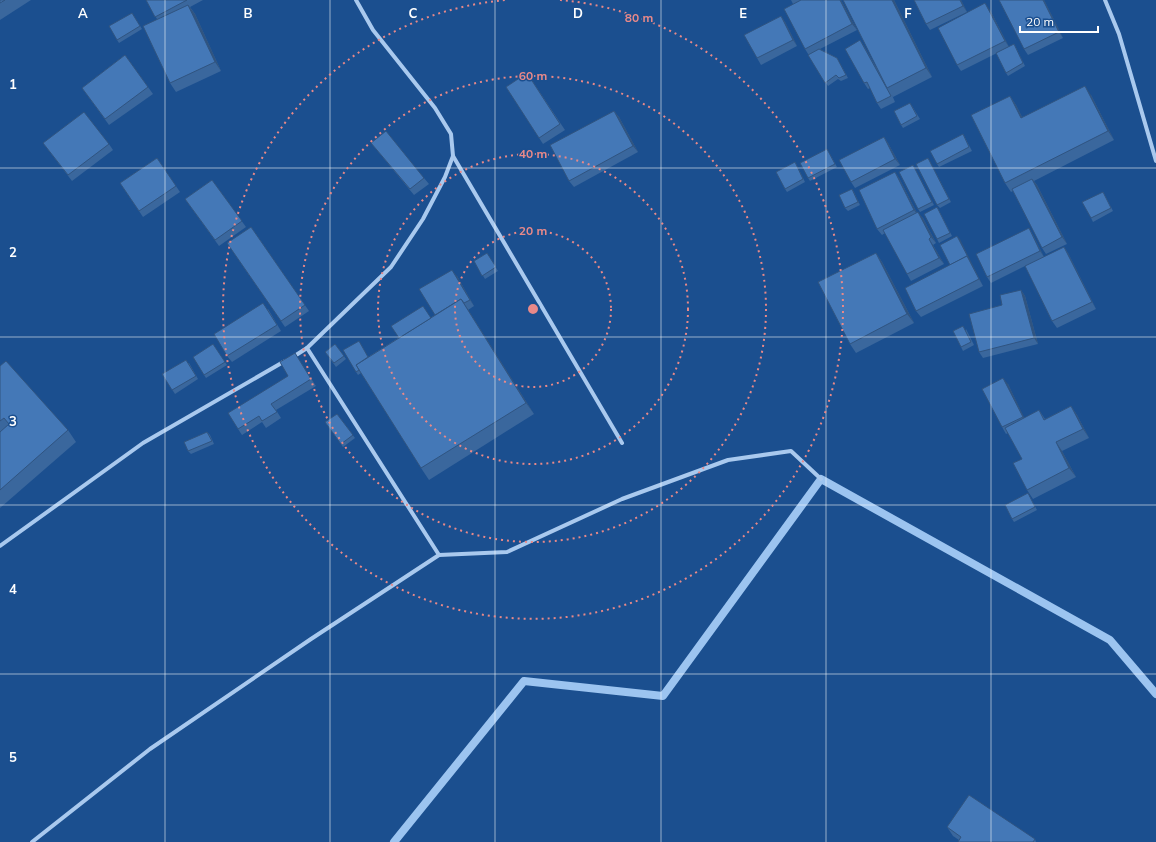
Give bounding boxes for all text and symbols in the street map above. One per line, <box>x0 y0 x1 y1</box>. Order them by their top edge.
text: A <box>78 5 88 21</box>
text: B <box>244 5 253 21</box>
text: C <box>409 5 418 21</box>
text: D <box>573 5 583 21</box>
text: E <box>739 5 747 21</box>
text: F <box>904 5 912 21</box>
scale bar <box>1020 8 1098 34</box>
text: 80 m <box>625 10 653 25</box>
text: 20 m <box>1026 14 1054 29</box>
text: 60 m <box>519 68 547 83</box>
text: 1 <box>9 76 17 92</box>
text: 40 m <box>519 146 547 161</box>
text: 20 m <box>519 223 547 238</box>
text: 2 <box>9 244 17 260</box>
centre of rings <box>526 302 540 316</box>
text: 3 <box>9 413 17 429</box>
text: 4 <box>9 581 17 597</box>
text: 5 <box>9 749 17 765</box>

